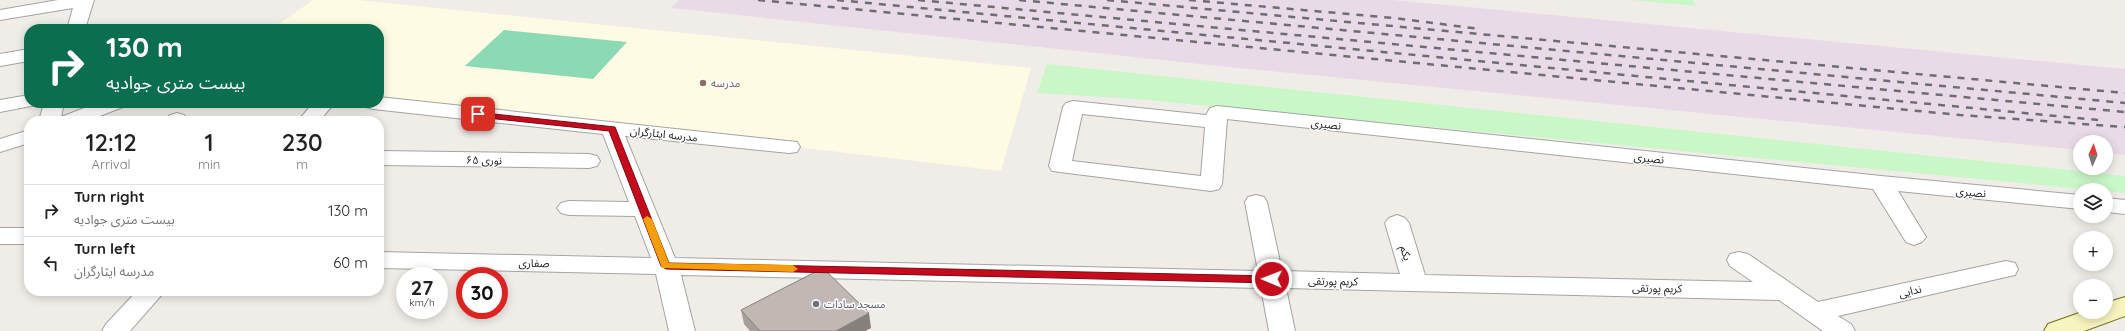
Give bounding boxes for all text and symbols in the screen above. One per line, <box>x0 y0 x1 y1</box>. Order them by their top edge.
text: 130 m <box>106 29 183 64</box>
icon: right <box>40 40 92 92</box>
text: بیست متری جوادیه <box>106 71 245 94</box>
place label: مدرسه <box>711 76 741 90</box>
marker: مدرسه <box>698 78 708 88</box>
pin <box>461 97 495 131</box>
icon: arrive <box>467 103 489 125</box>
street label: نصیری <box>1310 115 1342 133</box>
street label: مدرسه ایثارگران <box>630 123 699 145</box>
text: 12:12 <box>85 127 137 157</box>
text: 1 <box>205 127 214 157</box>
text: 230 <box>282 127 323 157</box>
north arrow <box>2073 135 2113 175</box>
map controls <box>2073 135 2113 319</box>
street label: نصیری <box>1633 149 1665 167</box>
street label: نوری ۶۵ <box>466 153 502 167</box>
text: Arrival <box>92 156 131 172</box>
text: min <box>198 156 220 172</box>
text: m <box>296 156 308 172</box>
button: layers <box>2073 183 2113 223</box>
street label: نصیری <box>1955 184 1987 200</box>
text: Turn right <box>74 187 145 206</box>
icon: right <box>40 200 62 222</box>
text: 130 m <box>328 201 368 220</box>
text: بیست متری جوادیه <box>74 211 175 227</box>
button: + <box>2073 231 2113 271</box>
text: Turn left <box>74 239 136 258</box>
street label: یکم <box>1395 244 1415 263</box>
icon: left <box>40 252 62 274</box>
text: 60 m <box>333 253 368 272</box>
street label: صفاری <box>518 256 550 270</box>
position arrow <box>1251 258 1293 300</box>
text: مدرسه ایثارگران <box>74 263 154 279</box>
speed limit sign: 30 <box>456 267 508 319</box>
street label: کریم پورتقی <box>1308 274 1359 290</box>
text: 27 <box>411 275 433 300</box>
button: − <box>2073 279 2113 319</box>
street label: کریم پورتقی <box>1632 281 1683 297</box>
street label: ندایی <box>1897 282 1923 300</box>
text: km/h <box>409 296 435 309</box>
place label: مسجد سادات <box>824 297 886 311</box>
marker: مسجد سادات <box>811 299 821 309</box>

